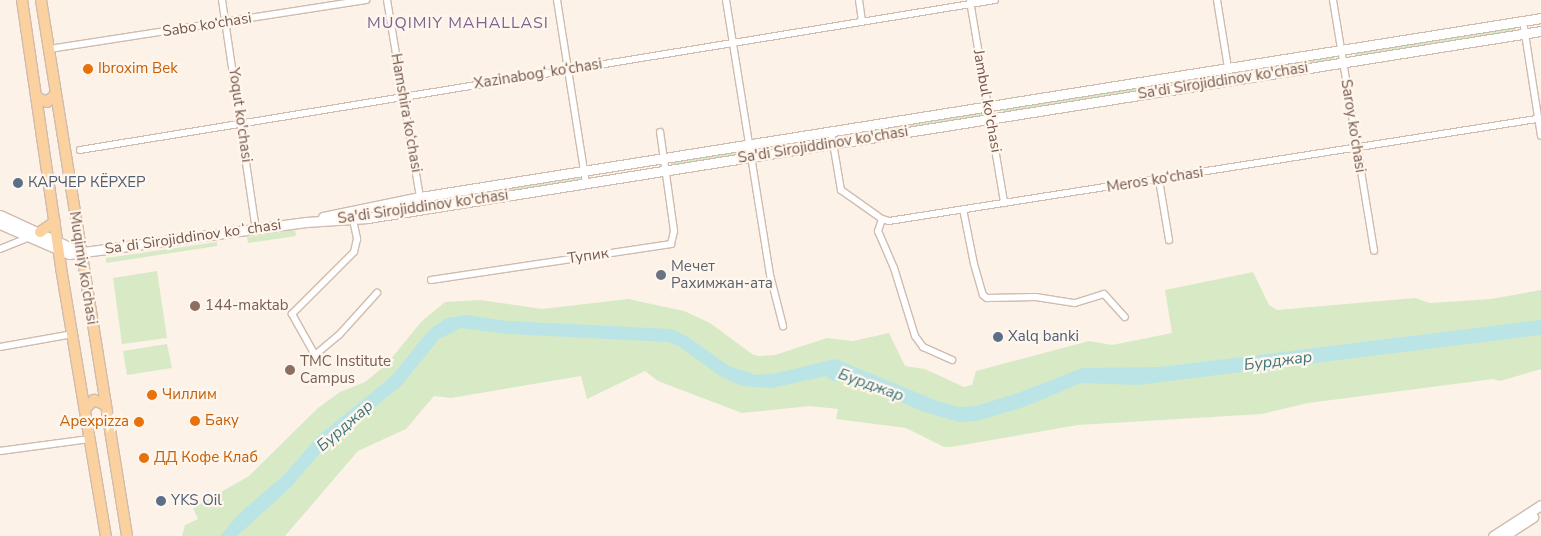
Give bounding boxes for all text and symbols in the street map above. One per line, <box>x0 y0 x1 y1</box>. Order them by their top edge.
street label: Sabo ko‘chasi <box>161 9 253 41</box>
district label: MUQIMIY MAHALLASI <box>365 13 551 33</box>
street label: Jambul ko'chasi <box>969 48 1005 154</box>
street label: Hamshira ko‘chasi <box>387 52 425 174</box>
street label: Xazinabog‘ ko‘chasi <box>472 55 604 93</box>
street label: Sa'di Sirojiddinov ko'chasi <box>1137 59 1309 103</box>
place label: Ibroxim Bek <box>98 60 178 78</box>
marker: Ibroxim Bek <box>82 63 94 75</box>
street label: Yoqut ko'chasi <box>224 66 256 164</box>
street label: Saroy ko‘chasi <box>1337 78 1369 174</box>
street label: Sa'di Sirojiddinov ko'chasi <box>737 123 909 167</box>
street label: Meros ko‘chasi <box>1105 163 1205 197</box>
place label: КАРЧЕР КЁРХЕР <box>28 174 145 192</box>
marker: КАРЧЕР КЁРХЕР <box>12 177 24 189</box>
street label: Sa'di Sirojiddinov ko'chasi <box>336 186 510 228</box>
street label: Muqimiy ko'chasi <box>65 210 101 326</box>
street label: Saʼdi Sirojiddinov koʻchasi <box>104 216 282 258</box>
street label: Тупик <box>566 244 610 268</box>
place label: Мечет Рахимжан-ата <box>671 257 773 292</box>
marker: Мечет Рахимжан-ата <box>655 269 667 281</box>
place label: 144-maktab <box>205 297 288 315</box>
marker: 144-maktab <box>189 300 201 312</box>
place label: Xalq banki <box>1008 328 1079 346</box>
marker: Xalq banki <box>992 331 1004 343</box>
water label: Бурджар <box>1243 347 1313 375</box>
place label: TMC Institute Campus <box>300 352 391 387</box>
marker: TMC Institute Campus <box>284 364 296 376</box>
water label: Бурджар <box>835 364 907 406</box>
place label: Чиллим <box>162 386 217 404</box>
marker: Чиллим <box>146 389 158 401</box>
water label: Бурджар <box>313 396 377 456</box>
place label: Баку <box>205 412 239 430</box>
place label: Apexpizza <box>60 413 129 431</box>
marker: Баку <box>189 415 201 427</box>
marker: Apexpizza <box>133 416 145 428</box>
place label: ДД Кофе Клаб <box>154 449 258 467</box>
marker: ДД Кофе Клаб <box>138 452 150 464</box>
place label: YKS Oil <box>171 492 222 510</box>
marker: YKS Oil <box>155 495 167 507</box>

